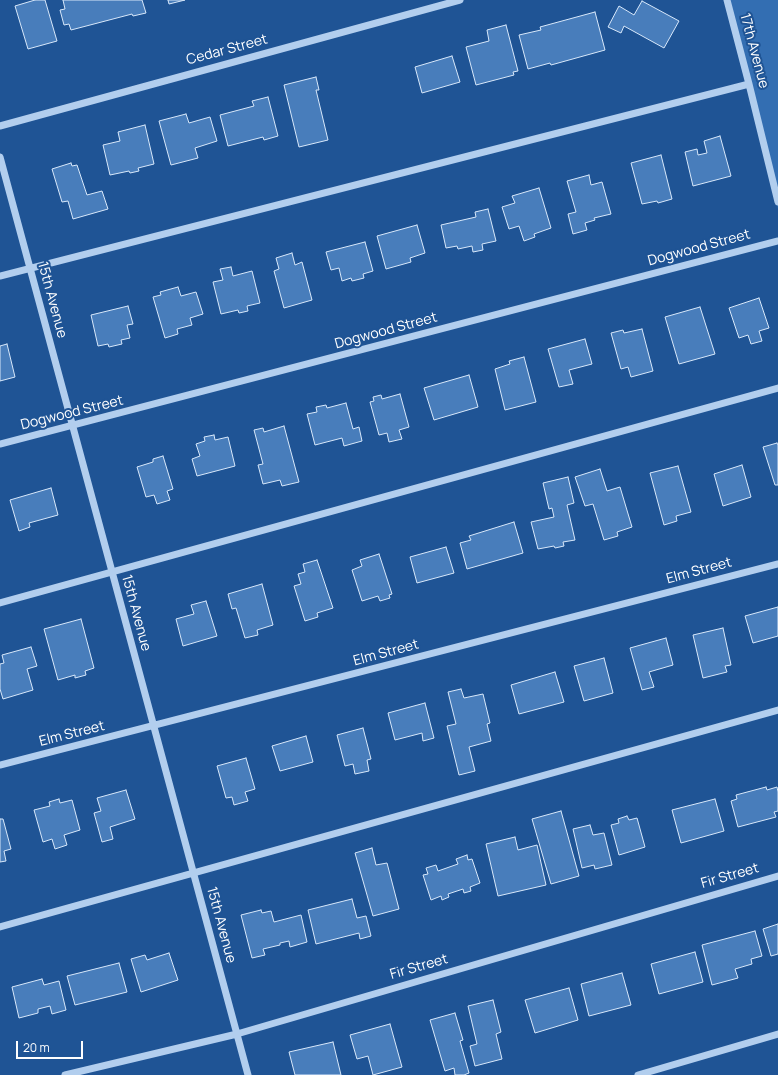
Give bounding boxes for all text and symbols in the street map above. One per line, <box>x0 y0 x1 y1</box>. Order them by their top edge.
street label: 17th Avenue <box>736 12 772 90</box>
street label: Cedar Street <box>185 31 269 69</box>
street label: Dogwood Street <box>646 226 752 270</box>
street label: 15th Avenue <box>34 260 70 340</box>
street label: Dogwood Street <box>333 309 439 353</box>
street label: Dogwood Street <box>19 392 125 434</box>
street label: Elm Street <box>664 554 734 588</box>
street label: 15th Avenue <box>118 573 154 653</box>
street label: Elm Street <box>351 636 421 670</box>
street label: Elm Street <box>37 718 107 750</box>
street label: Fir Street <box>699 860 761 892</box>
street label: 15th Avenue <box>203 885 239 965</box>
street label: Fir Street <box>388 951 450 983</box>
scale bar <box>18 1033 85 1059</box>
text: 20 m <box>23 1039 50 1056</box>

